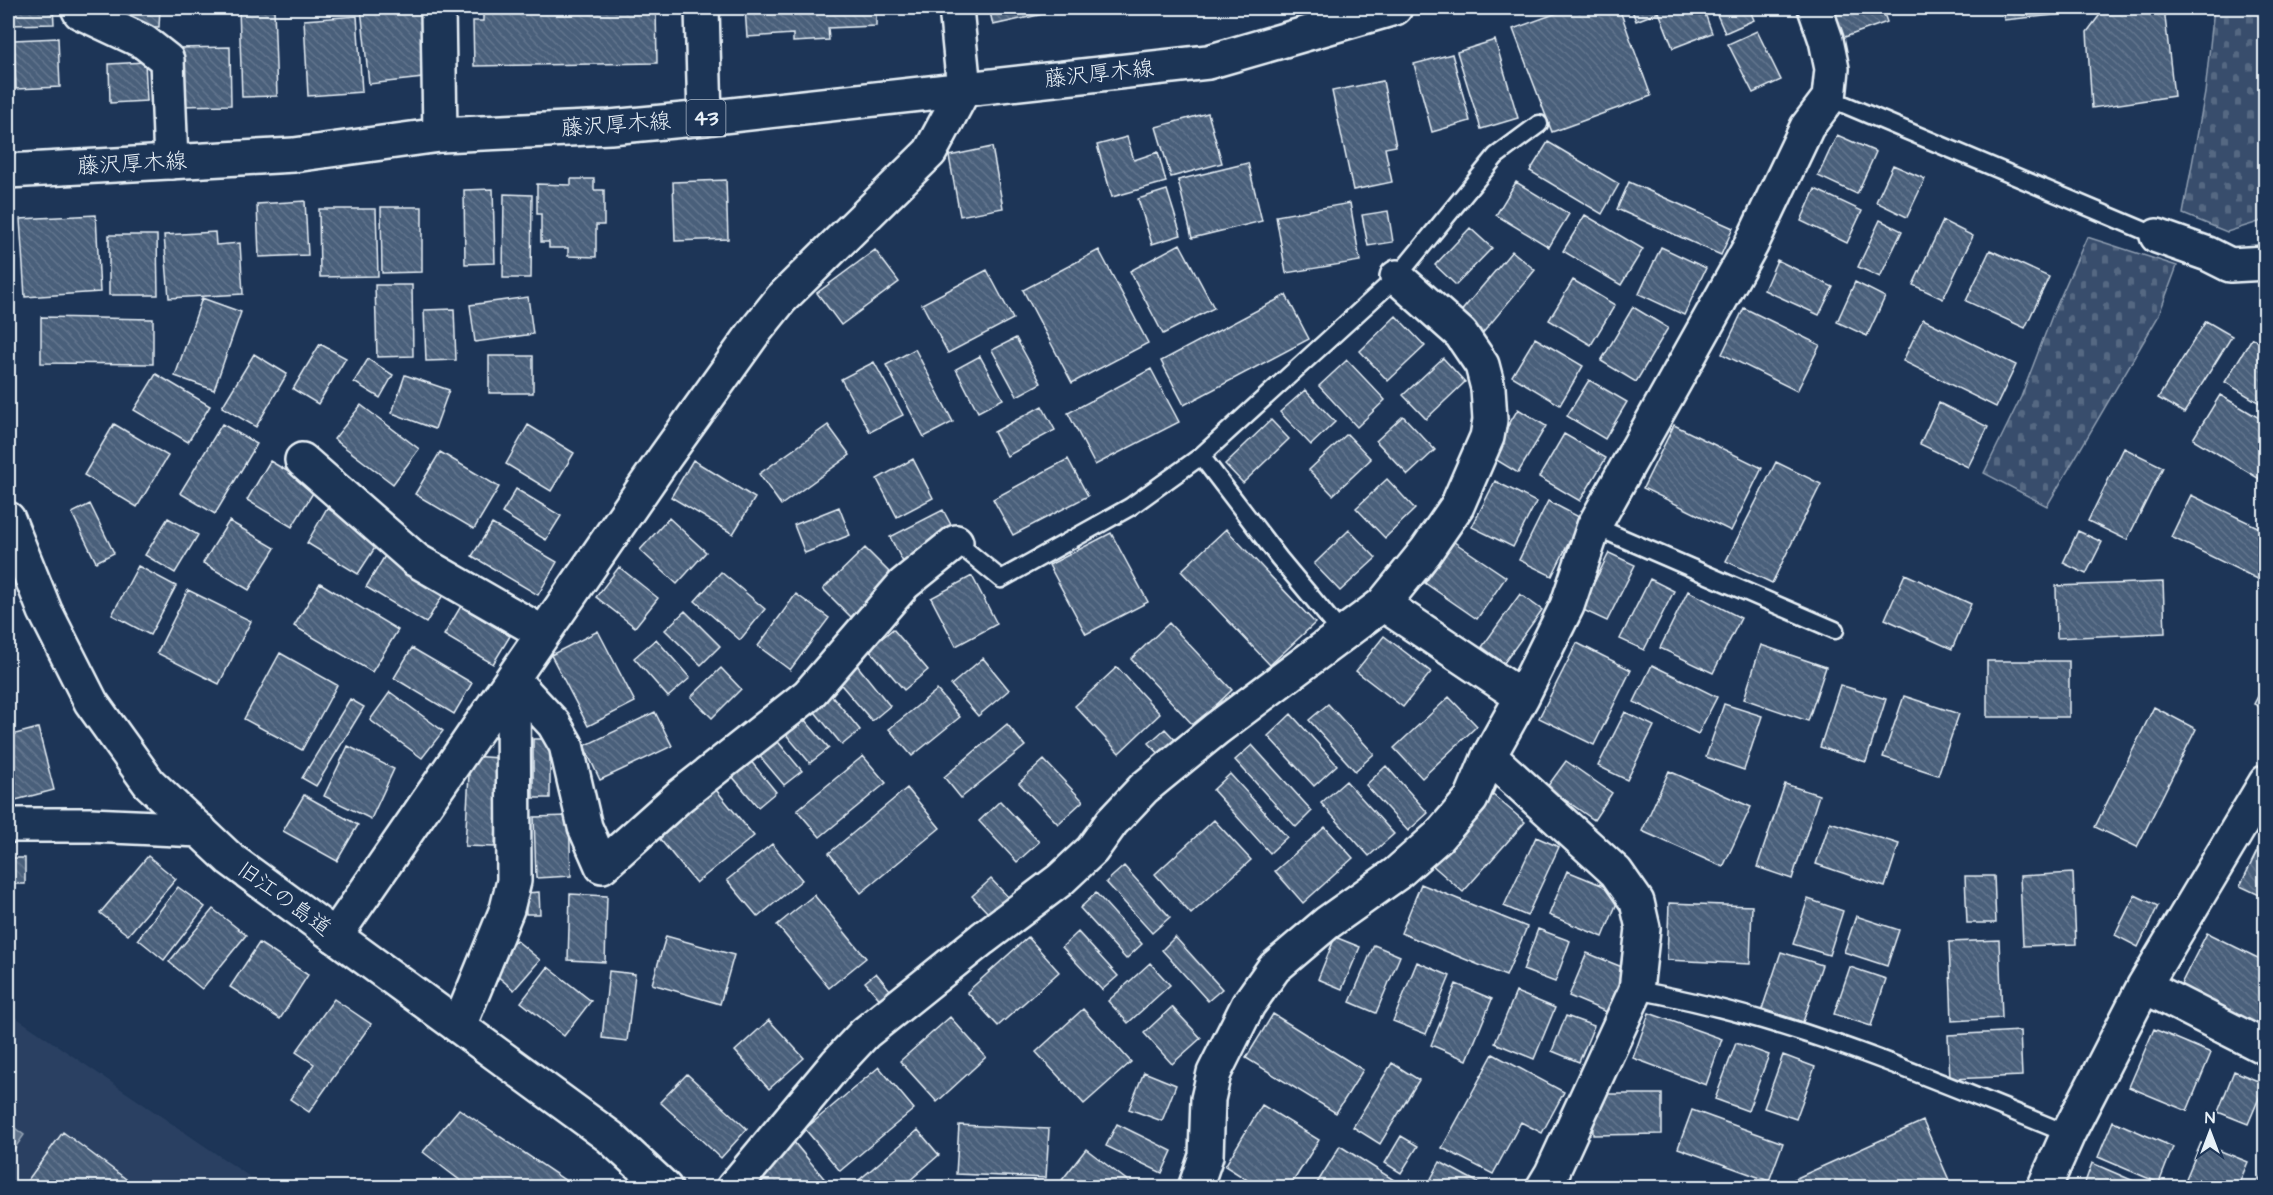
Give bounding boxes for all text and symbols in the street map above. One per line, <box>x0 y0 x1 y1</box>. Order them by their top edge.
street label: 藤沢厚木線 <box>1043 53 1155 95</box>
road number: 43 <box>686 100 726 136</box>
street label: 藤沢厚木線 <box>560 106 672 144</box>
street label: 藤沢厚木線 <box>76 146 188 182</box>
street label: 旧江の島道 <box>230 854 338 944</box>
north arrow <box>2180 1102 2240 1162</box>
text: N <box>2205 1107 2215 1129</box>

